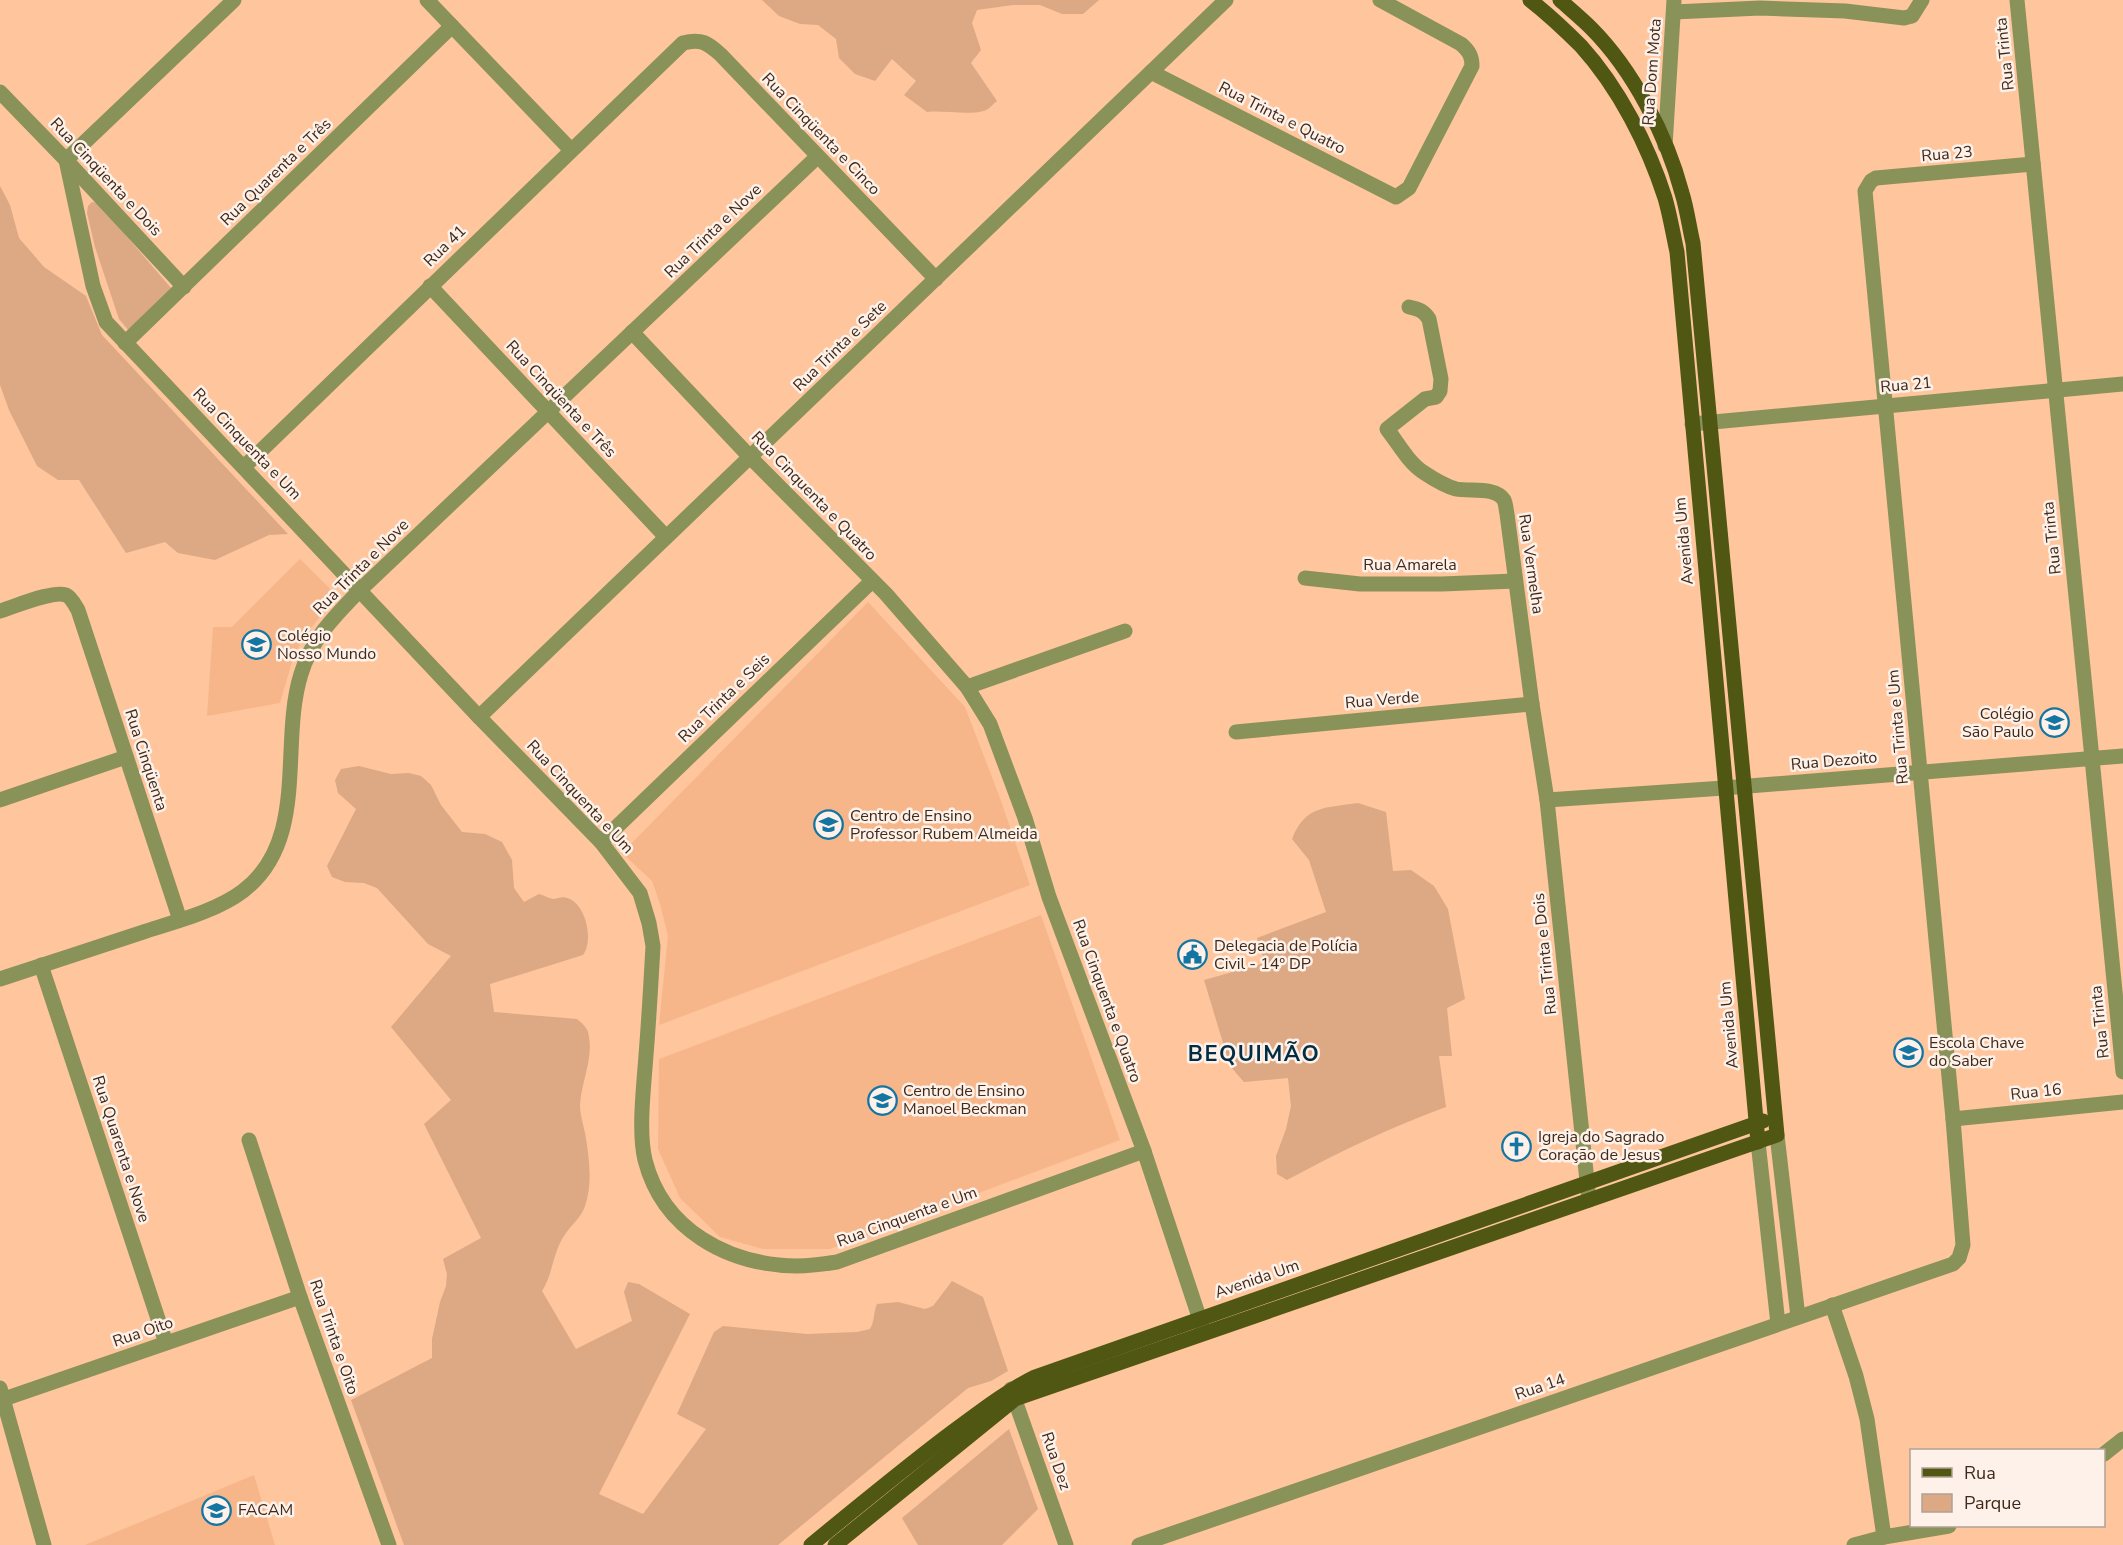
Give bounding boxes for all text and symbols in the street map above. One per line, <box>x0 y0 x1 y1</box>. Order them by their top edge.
street label: Rua Trinta <box>1990 16 2020 92</box>
street label: Rua Dom Mota <box>1637 18 1667 126</box>
street label: Rua Cinqüenta e Cinco <box>757 68 885 200</box>
street label: Rua Trinta e Quatro <box>1215 76 1349 160</box>
street label: Rua Cinqüenta e Dois <box>45 113 167 241</box>
street label: Rua Quarenta e Três <box>216 113 336 231</box>
street label: Rua 23 <box>1920 141 1974 167</box>
street label: Rua Trinta e Nove <box>660 179 766 283</box>
street label: Rua 41 <box>419 220 471 272</box>
street label: Rua Trinta e Sete <box>788 296 892 396</box>
street label: Rua Cinqüenta e Três <box>501 336 621 462</box>
street label: Rua 21 <box>1879 372 1933 398</box>
street label: Rua Cinquenta e Um <box>188 383 306 505</box>
street label: Rua Cinquenta e Quatro <box>746 426 882 566</box>
street label: Avenida Um <box>1669 496 1699 586</box>
street label: Rua Trinta <box>2037 500 2067 576</box>
street label: Rua Vermelha <box>1513 512 1549 616</box>
street label: Rua Trinta e Nove <box>308 514 414 620</box>
street label: Rua Amarela <box>1363 554 1457 576</box>
place label: Colégio Nosso Mundo <box>277 625 376 665</box>
school or university icon: Colégio Nosso Mundo <box>240 629 272 661</box>
street label: Rua Trinta e Seis <box>673 648 775 748</box>
street label: Rua Trinta e Um <box>1882 669 1914 785</box>
street label: Rua Verde <box>1344 686 1420 714</box>
place label: Colégio São Paulo <box>1962 703 2034 743</box>
street label: Rua Cinqüenta <box>119 706 173 814</box>
school or university icon: Colégio São Paulo <box>2039 707 2071 739</box>
street label: Rua Cinquenta e Um <box>522 735 638 859</box>
street label: Rua Dezoito <box>1790 746 1878 776</box>
place label: Centro de Ensino Professor Rubem Almeida <box>850 805 1038 845</box>
school or university icon: Centro de Ensino Professor Rubem Almeida <box>813 809 845 841</box>
street label: Rua Trinta e Dois <box>1528 892 1562 1016</box>
street label: Rua Cinquenta e Quatro <box>1067 916 1147 1086</box>
place label: Delegacia de Polícia Civil - 14º DP <box>1214 935 1358 975</box>
public building icon: Delegacia de Polícia Civil - 14º DP <box>1177 939 1209 971</box>
street label: Avenida Um <box>1714 980 1744 1070</box>
street label: Rua Trinta <box>2085 984 2115 1060</box>
place label: Escola Chave do Saber <box>1929 1032 2024 1072</box>
school or university icon: Escola Chave do Saber <box>1892 1036 1924 1068</box>
district label: BEQUIMÃO <box>1188 1039 1320 1069</box>
street label: Rua Quarenta e Nove <box>87 1073 155 1225</box>
street label: Rua 16 <box>2009 1078 2063 1106</box>
place label: Centro de Ensino Manoel Beckman <box>903 1080 1027 1120</box>
school or university icon: Centro de Ensino Manoel Beckman <box>866 1084 898 1116</box>
place label: Igreja do Sagrado Coração de Jesus <box>1538 1126 1664 1166</box>
church icon: Igreja do Sagrado Coração de Jesus <box>1501 1130 1533 1162</box>
street label: Rua Cinquenta e Um <box>834 1181 980 1253</box>
street label: Avenida Um <box>1212 1254 1302 1304</box>
street label: Rua Trinta e Oito <box>304 1276 364 1398</box>
street label: Rua Oito <box>110 1311 176 1353</box>
street label: Rua 14 <box>1512 1368 1568 1406</box>
street label: Rua Dez <box>1036 1429 1076 1493</box>
legend <box>1910 1449 2105 1527</box>
text: Rua <box>1964 1461 1996 1485</box>
text: Parque <box>1964 1491 2021 1515</box>
school or university icon: FACAM <box>201 1494 233 1526</box>
place label: FACAM <box>238 1499 293 1521</box>

